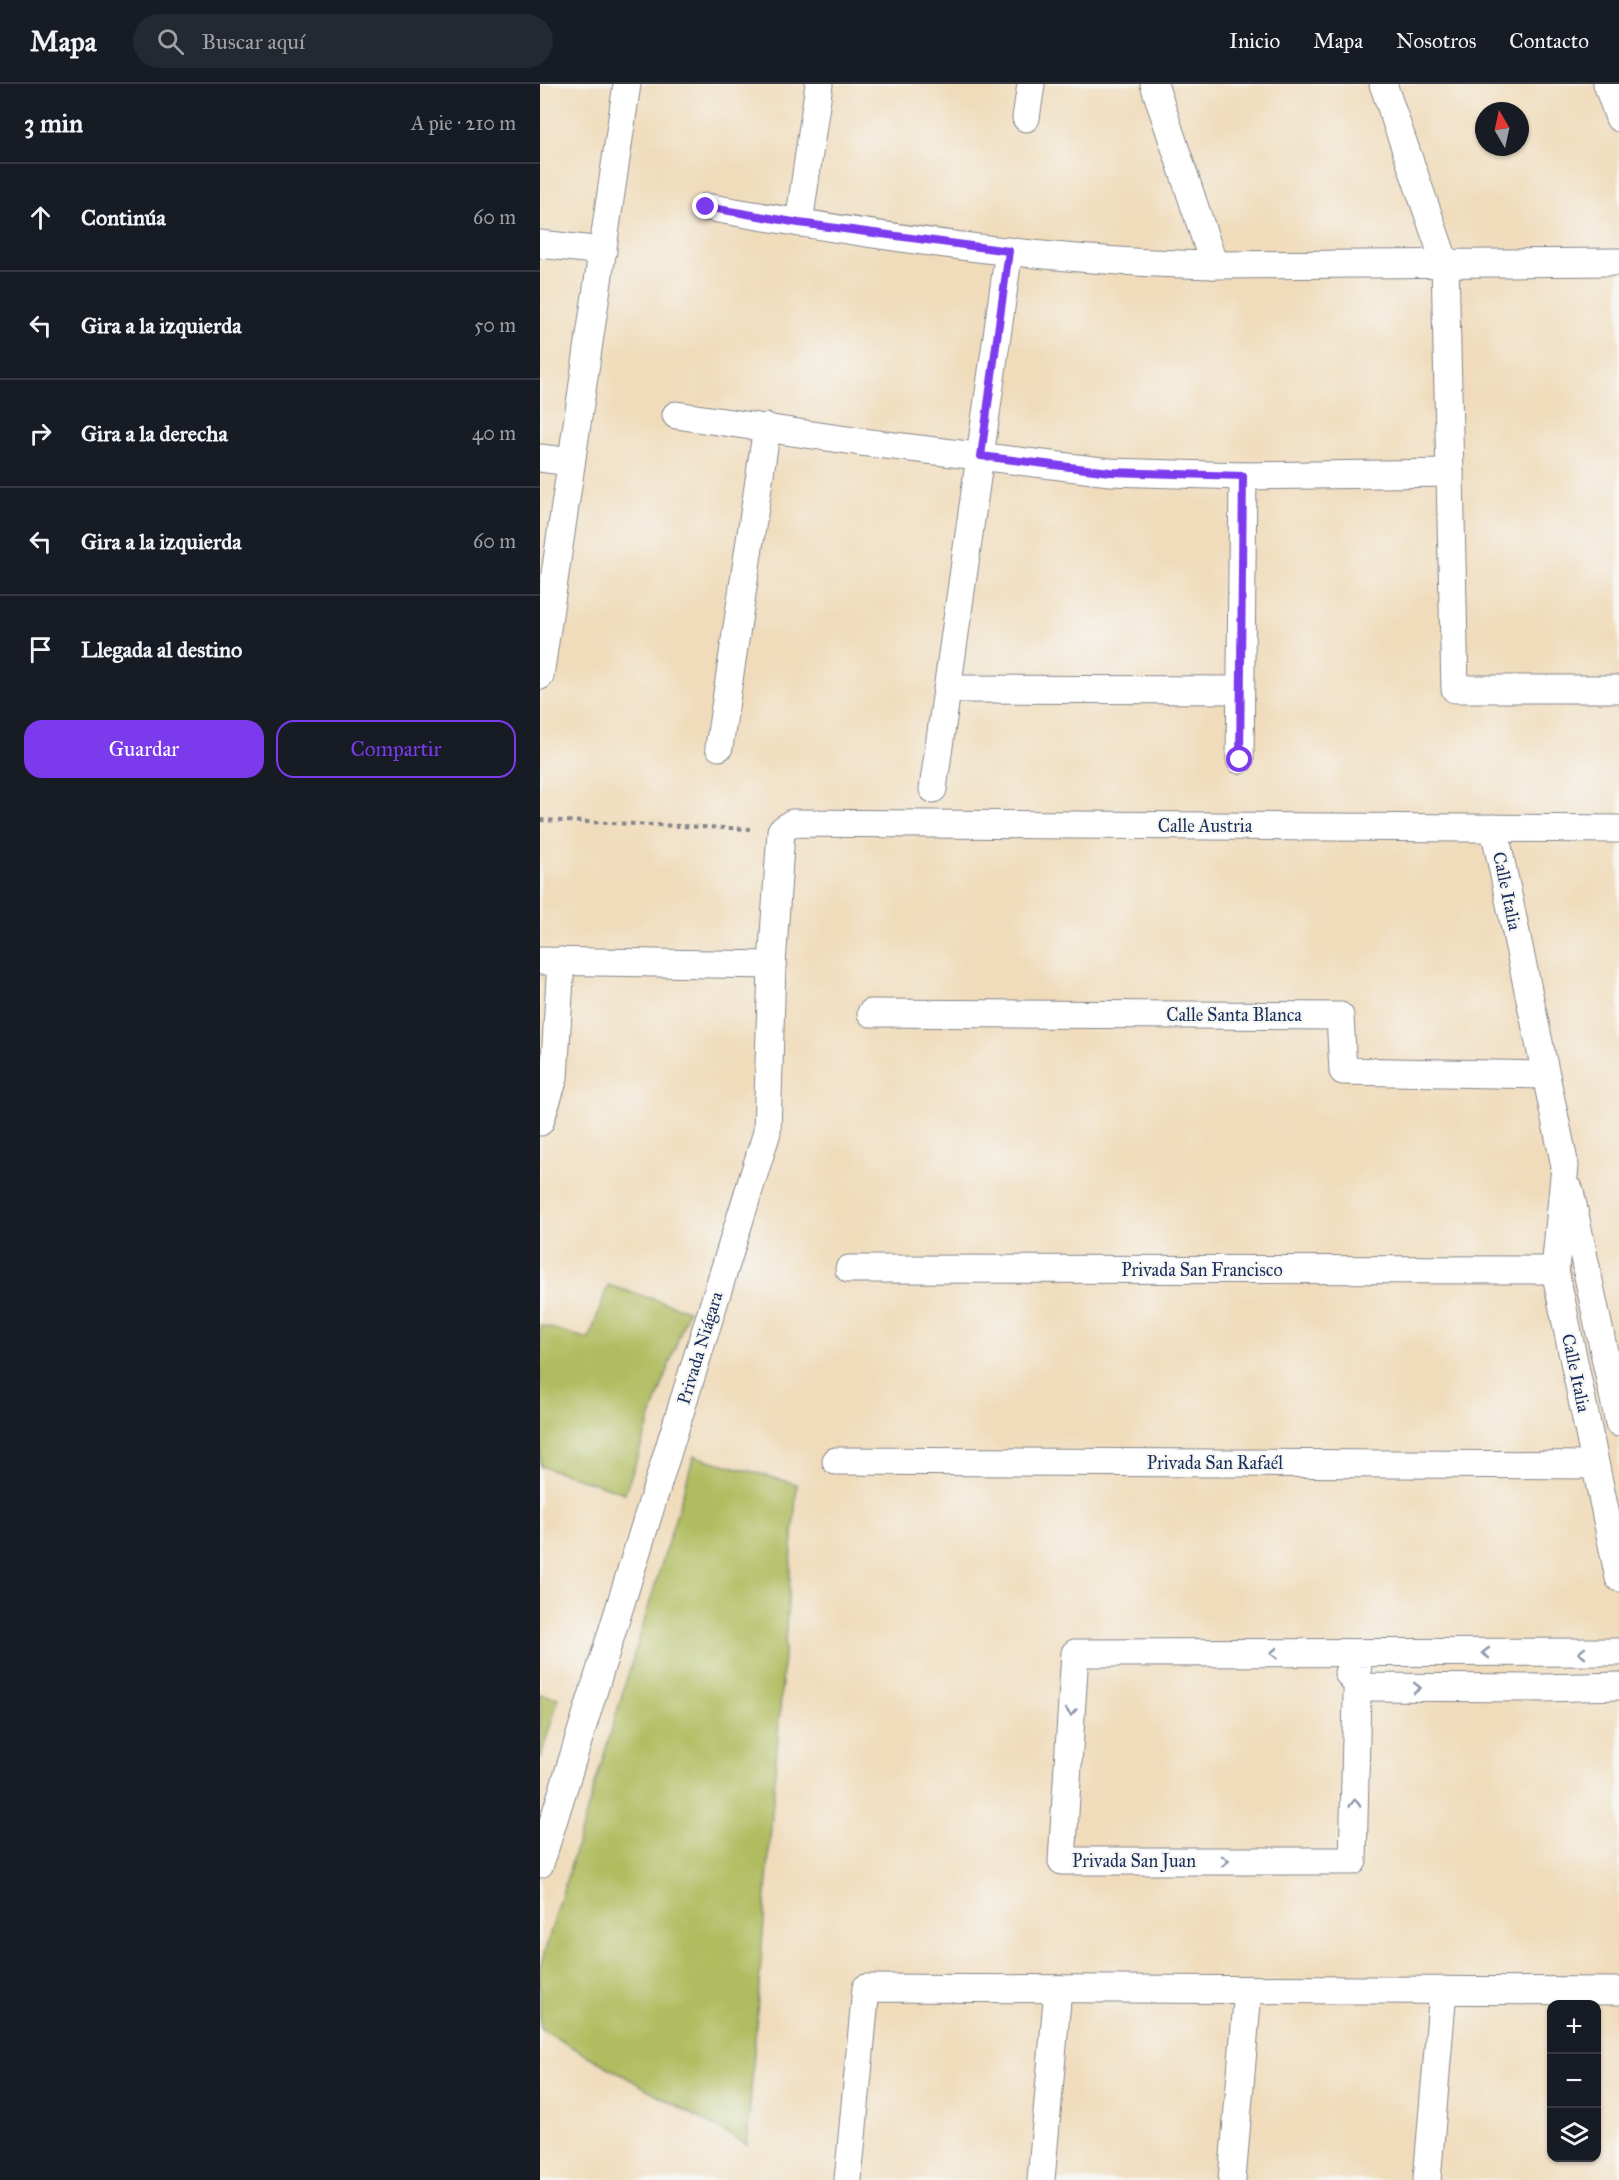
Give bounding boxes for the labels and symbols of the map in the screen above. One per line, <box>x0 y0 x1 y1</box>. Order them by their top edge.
north arrow <box>1475 102 1529 156</box>
route end <box>692 193 718 219</box>
route start <box>1226 746 1252 772</box>
street label: Calle Austria <box>1158 815 1253 837</box>
street label: Calle Italia <box>1488 850 1526 933</box>
street label: Calle Santa Blanca <box>1166 1004 1302 1026</box>
street label: Privada San Francisco <box>1121 1259 1283 1281</box>
street label: Privada Niágara <box>672 1289 729 1407</box>
street label: Calle Italia <box>1557 1332 1595 1415</box>
street label: Privada San Rafaél <box>1147 1452 1283 1474</box>
one-way arrow <box>1577 1646 1586 1659</box>
one-way arrow <box>1269 1647 1278 1659</box>
one-way arrow <box>1481 1647 1490 1659</box>
one-way arrow <box>1413 1682 1422 1694</box>
one-way arrow <box>1065 1707 1078 1716</box>
one-way arrow <box>1349 1798 1362 1807</box>
street label: Privada San Juan <box>1072 1850 1196 1873</box>
one-way arrow <box>1221 1855 1230 1867</box>

